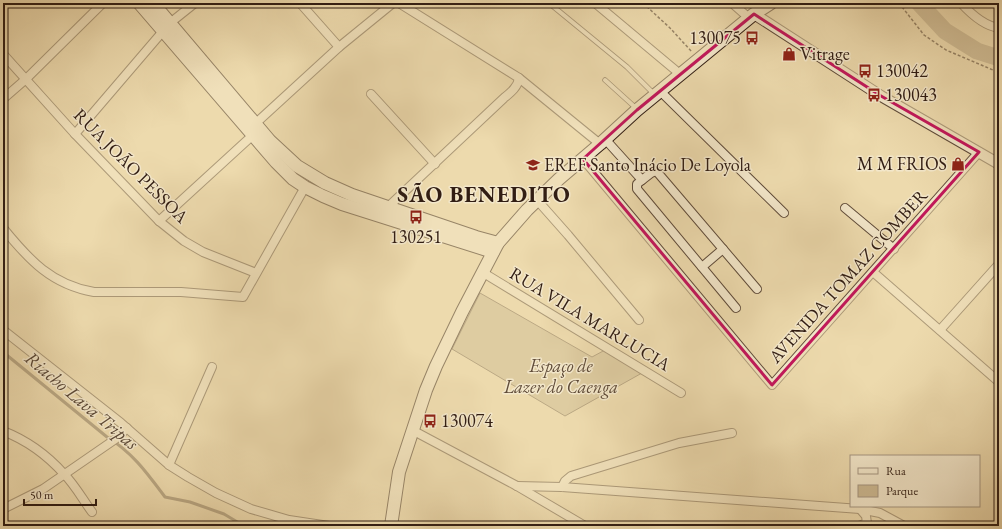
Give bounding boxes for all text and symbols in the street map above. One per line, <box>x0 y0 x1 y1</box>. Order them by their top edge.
place label: 130075 <box>689 26 741 49</box>
bus stop icon: 130075 <box>744 30 760 46</box>
place label: Vitrage <box>800 42 850 65</box>
shop icon: Vitrage <box>781 46 797 62</box>
place label: 130042 <box>876 59 928 82</box>
bus stop icon: 130042 <box>857 63 873 79</box>
place label: 130043 <box>885 83 937 106</box>
bus stop icon: 130043 <box>866 87 882 103</box>
street label: RUA JOÃO PESSOA <box>69 103 194 228</box>
place label: M M FRIOS <box>857 152 947 175</box>
place label: EREF Santo Inácio De Loyola <box>544 153 752 176</box>
shop icon: M M FRIOS <box>950 156 966 172</box>
school or university icon: EREF Santo Inácio De Loyola <box>525 157 541 173</box>
district label: SÃO BENEDITO <box>397 180 571 209</box>
street label: AVENIDA TOMAZ COMBER <box>763 184 932 368</box>
bus stop icon: 130251 <box>408 209 424 225</box>
place label: 130251 <box>390 225 442 248</box>
street label: RUA VILA MARLUCIA <box>506 261 675 376</box>
water label: Riacho Lava Tripas <box>20 346 144 456</box>
park label: Espaço de Lazer do Caenga <box>503 354 618 399</box>
place label: 130074 <box>441 409 493 432</box>
bus stop icon: 130074 <box>422 413 438 429</box>
legend <box>850 455 980 507</box>
text: Rua <box>886 463 906 479</box>
scale bar <box>24 481 96 507</box>
text: Parque <box>886 483 918 499</box>
text: 50 m <box>30 487 54 503</box>

